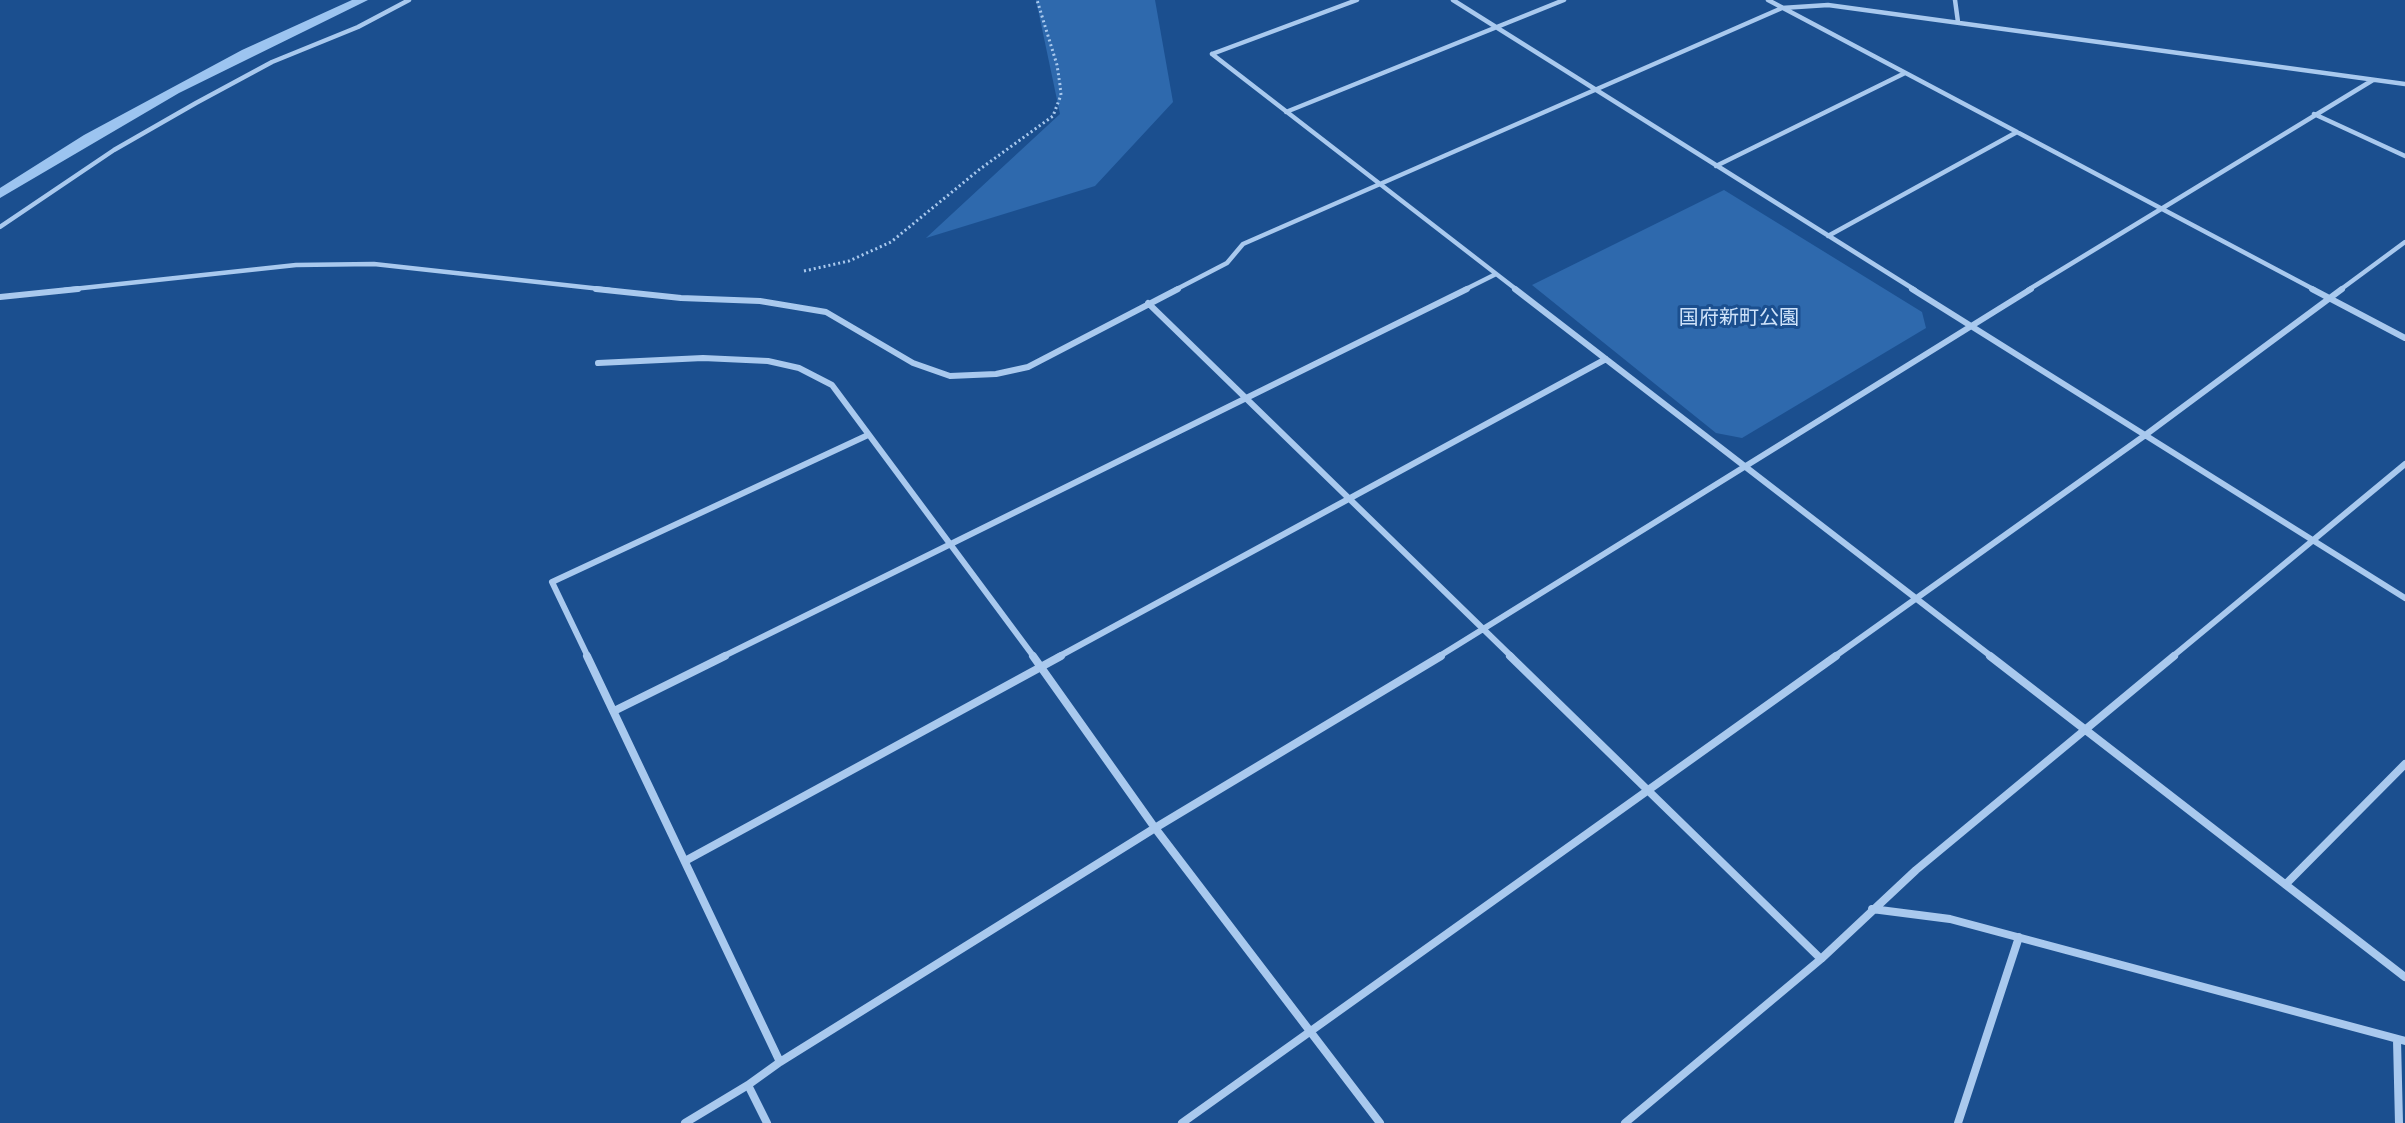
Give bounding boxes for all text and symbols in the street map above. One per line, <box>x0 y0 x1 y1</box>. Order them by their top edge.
park label: 国府新町公園 <box>1679 307 1799 331</box>

